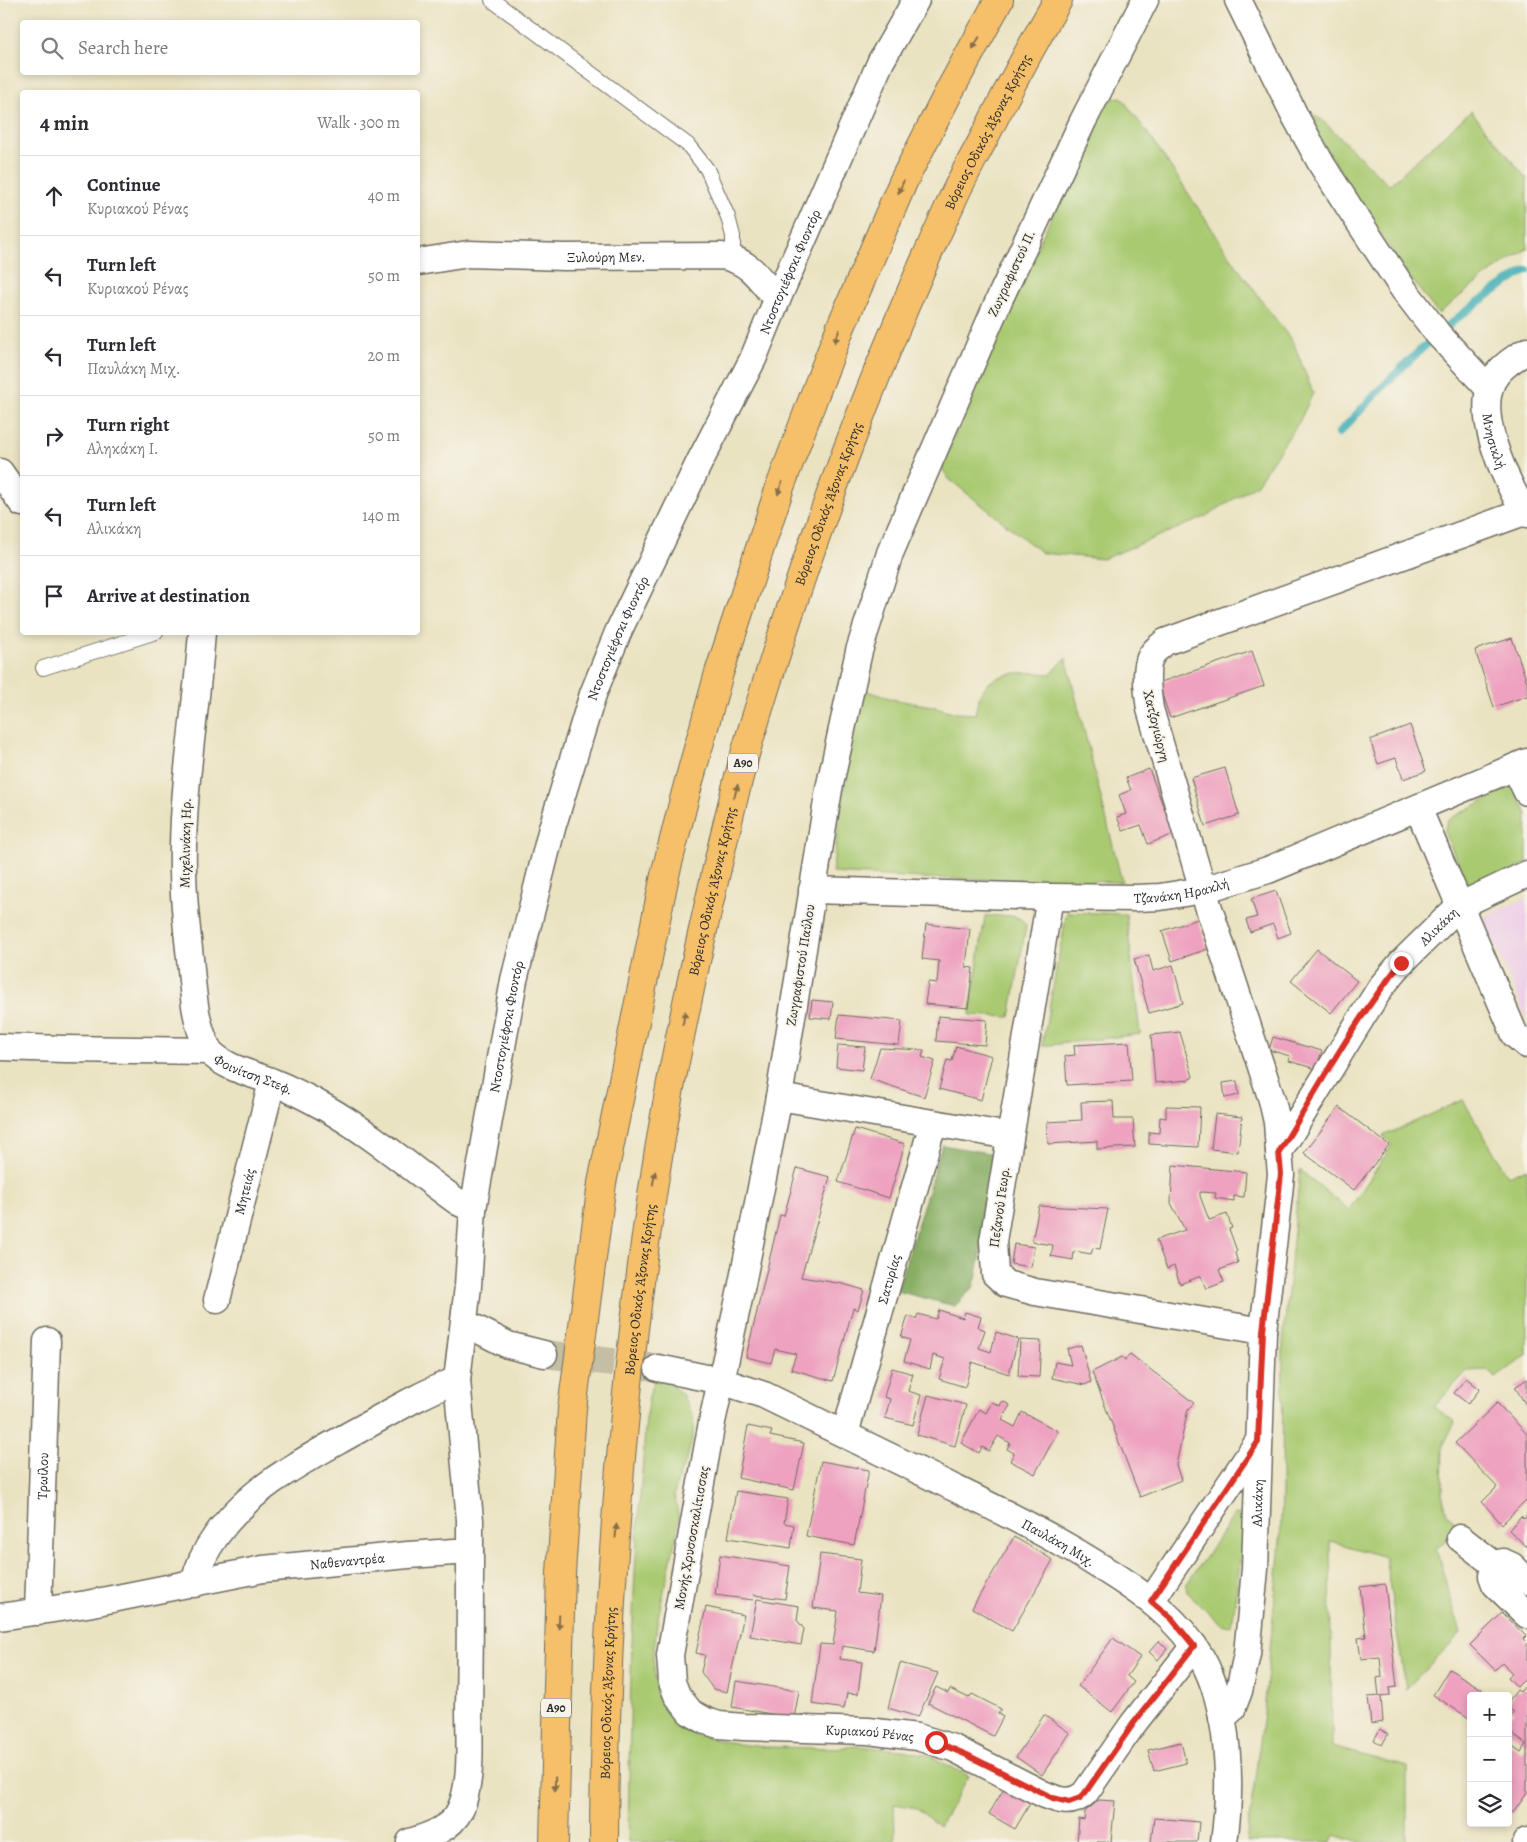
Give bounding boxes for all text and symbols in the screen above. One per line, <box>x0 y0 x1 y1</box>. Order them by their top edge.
search box <box>20 20 420 75</box>
icon: search <box>38 34 66 62</box>
text: Search here <box>78 35 168 61</box>
one-way arrow <box>971 36 980 49</box>
street label: Βόρειος Οδικός Άξονας Κρήτης <box>940 51 1036 213</box>
text: 4 min <box>40 109 89 137</box>
text: Walk · 300 m <box>317 112 400 134</box>
text: Continue <box>87 172 161 198</box>
one-way arrow <box>897 180 905 194</box>
icon: ahead <box>40 182 68 210</box>
text: 40 m <box>368 185 400 207</box>
text: Κυριακού Ρένας <box>87 198 189 220</box>
street label: Ντοστογιέφσκι Φιοντόρ <box>755 207 825 338</box>
street label: Ζωγραφιστού Π. <box>983 227 1040 320</box>
street label: Ξυλούρη Μεν. <box>567 247 646 267</box>
text: Turn left <box>87 252 156 278</box>
icon: left <box>40 262 68 290</box>
text: 50 m <box>368 265 400 287</box>
text: Κυριακού Ρένας <box>87 278 189 300</box>
one-way arrow <box>833 329 840 344</box>
text: Turn left <box>87 332 156 358</box>
icon: left <box>40 342 68 370</box>
text: 20 m <box>367 345 400 367</box>
text: Παυλάκη Μιχ. <box>87 358 181 380</box>
text: Turn right <box>87 412 169 438</box>
street label: Μνησικλή <box>1478 412 1511 472</box>
street label: Βόρειος Οδικός Άξονας Κρήτης <box>790 419 867 588</box>
icon: right <box>40 422 68 450</box>
text: 50 m <box>368 425 400 447</box>
text: Αληκάκη Ι. <box>87 438 159 460</box>
one-way arrow <box>776 481 783 496</box>
text: Turn left <box>87 492 156 518</box>
icon: left <box>40 502 68 530</box>
text: 140 m <box>362 505 400 527</box>
text: Αλικάκη <box>87 518 142 540</box>
street label: Ντοστογιέφσκι Φιοντόρ <box>583 573 654 703</box>
icon: arrive <box>40 582 68 610</box>
text: Arrive at destination <box>87 583 250 609</box>
street label: Χατζογιώργη <box>1138 688 1175 764</box>
road number: Α90 <box>728 754 758 772</box>
one-way arrow <box>732 784 740 799</box>
street label: Μιχελινάκη Ηρ. <box>175 798 196 888</box>
street label: Βόρειος Οδικός Άξονας Κρήτης <box>684 805 741 978</box>
street label: Τζανάκη Ηρακλή <box>1133 874 1231 908</box>
street label: Ζωγραφιστού Παύλου <box>781 903 820 1027</box>
street label: Αλικάκη <box>1414 903 1463 951</box>
route end <box>1390 952 1413 975</box>
street label: Ντοστογιέφσκι Φιοντόρ <box>485 958 529 1094</box>
one-way arrow <box>680 1011 688 1026</box>
street label: Φοινίτση Στεφ. <box>210 1050 296 1100</box>
street label: Πεζανού Γεωρ. <box>984 1165 1015 1249</box>
street label: Μητειάς <box>230 1166 260 1217</box>
one-way arrow <box>651 1170 659 1186</box>
street label: Βόρειος Οδικός Άξονας Κρήτης <box>620 1203 661 1376</box>
street label: Σατυρίας <box>873 1252 905 1306</box>
street label: Τρωίλου <box>33 1452 53 1500</box>
street label: Μονής Χρυσοσκαλίτισσας <box>669 1465 714 1611</box>
street label: Αλικάκη <box>1247 1479 1268 1528</box>
street label: Παυλάκη Μιχ. <box>1018 1514 1099 1571</box>
one-way arrow <box>613 1523 621 1539</box>
street label: Ναθεναντρέα <box>309 1548 386 1574</box>
street label: Βόρειος Οδικός Άξονας Κρήτης <box>596 1606 621 1779</box>
one-way arrow <box>555 1614 563 1630</box>
map controls <box>1467 1692 1512 1827</box>
button: + <box>1467 1692 1512 1737</box>
road number: Α90 <box>541 1699 571 1718</box>
street label: Κυριακού Ρένας <box>825 1721 915 1747</box>
route start <box>925 1731 948 1754</box>
button: − <box>1467 1737 1512 1782</box>
one-way arrow <box>551 1776 559 1792</box>
button: layers <box>1467 1782 1512 1827</box>

